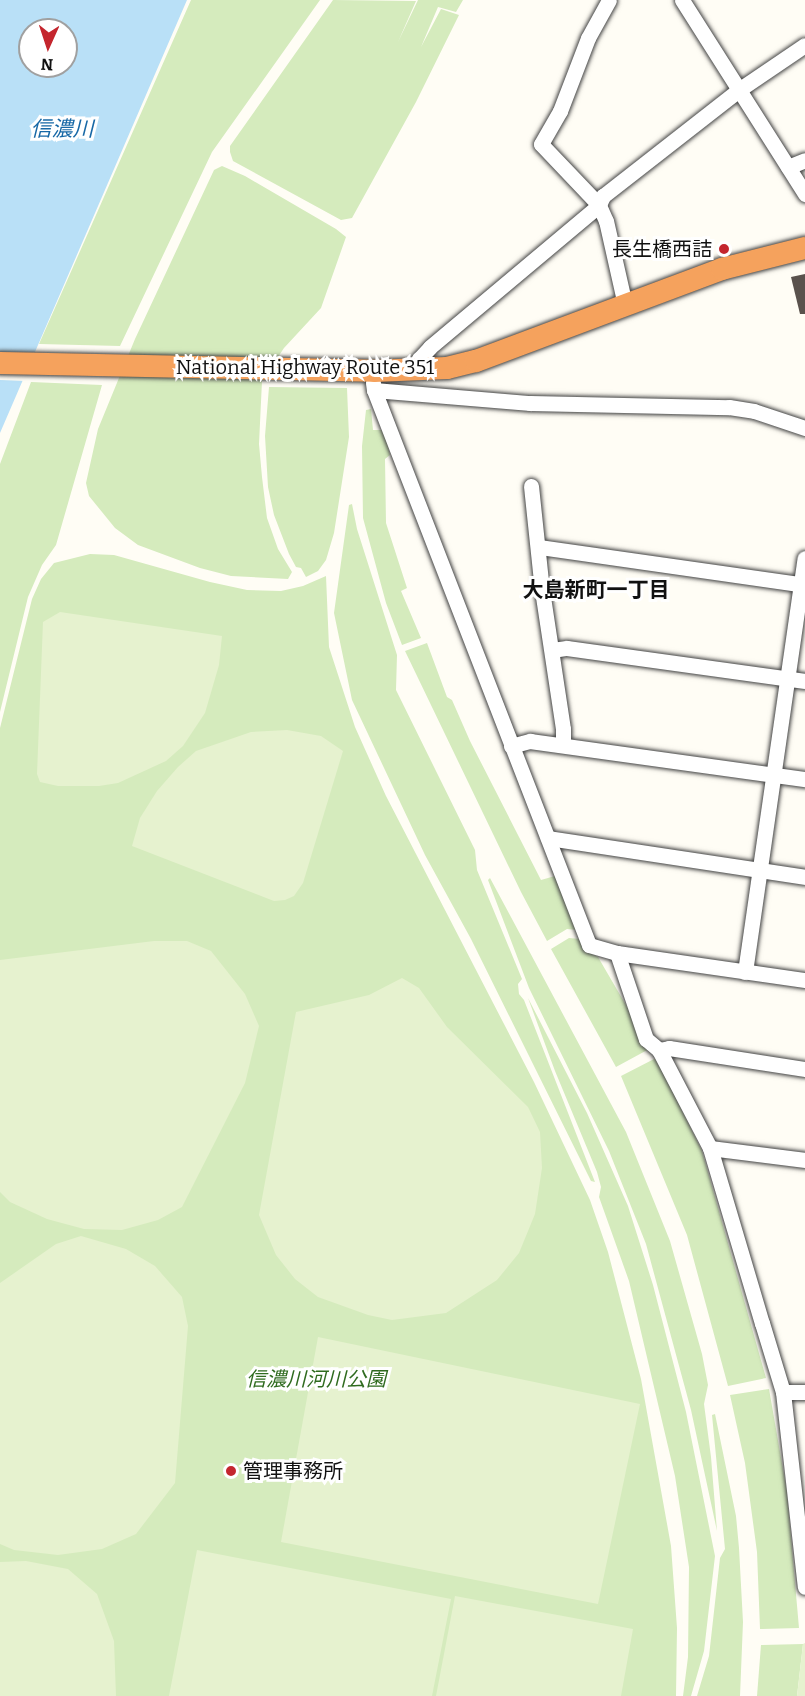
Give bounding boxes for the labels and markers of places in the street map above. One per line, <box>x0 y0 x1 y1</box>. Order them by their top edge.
place label: 長生橋西詰 <box>612 237 712 261</box>
marker: 長生橋西詰 <box>717 242 731 256</box>
place label: 管理事務所 <box>243 1459 343 1483</box>
marker: 管理事務所 <box>224 1464 238 1478</box>

